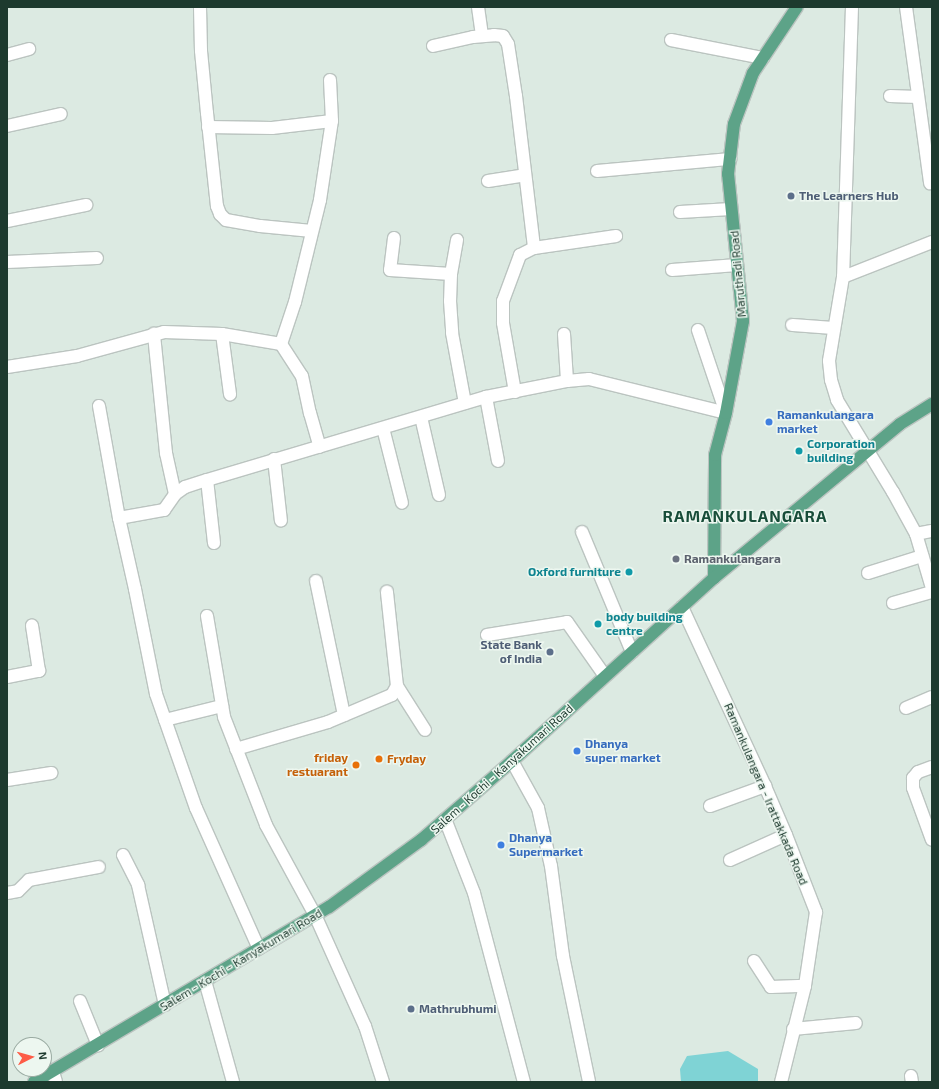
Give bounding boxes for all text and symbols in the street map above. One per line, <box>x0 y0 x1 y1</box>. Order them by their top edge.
place label: The Learners Hub <box>799 189 899 203</box>
marker: The Learners Hub <box>786 191 796 201</box>
street label: Maruthadi Road <box>727 230 749 318</box>
place label: Ramankulangara market <box>777 408 874 436</box>
marker: Ramankulangara market <box>764 417 774 427</box>
place label: Corporation building <box>807 437 875 465</box>
marker: Corporation building <box>794 446 804 456</box>
district label: RAMANKULANGARA <box>663 506 827 526</box>
place label: Ramankulangara <box>684 552 781 566</box>
marker: Ramankulangara <box>671 554 681 564</box>
place label: Oxford furniture <box>528 565 621 579</box>
marker: Oxford furniture <box>624 567 634 577</box>
place label: body building centre <box>606 610 683 638</box>
marker: body building centre <box>593 619 603 629</box>
place label: State Bank of India <box>481 638 542 666</box>
marker: State Bank of India <box>545 647 555 657</box>
street label: Salem - Kochi - Kanyakumari Road <box>428 701 576 837</box>
street label: Ramankulangara - Irattakkada Road <box>721 701 811 887</box>
place label: Dhanya super market <box>585 737 661 765</box>
marker: Dhanya super market <box>572 746 582 756</box>
place label: friday restuarant <box>287 751 348 779</box>
place label: Fryday <box>387 752 426 766</box>
marker: Fryday <box>374 754 384 764</box>
marker: friday restuarant <box>351 760 361 770</box>
place label: Dhanya Supermarket <box>509 831 583 859</box>
marker: Dhanya Supermarket <box>496 840 506 850</box>
street label: Salem - Kochi - Kanyakumari Road <box>157 906 325 1014</box>
place label: Mathrubhumi <box>419 1002 497 1016</box>
marker: Mathrubhumi <box>406 1004 416 1014</box>
north arrow <box>12 1037 52 1077</box>
text: N <box>37 1051 50 1060</box>

